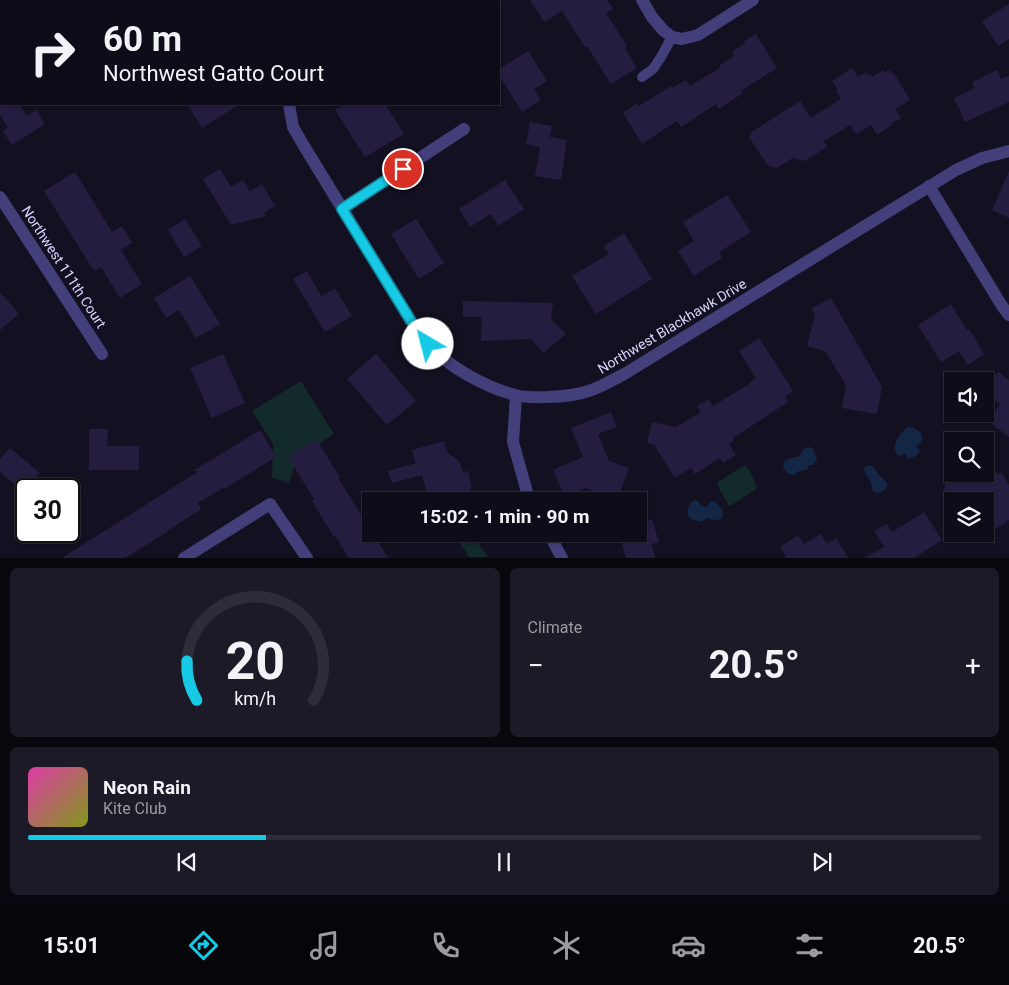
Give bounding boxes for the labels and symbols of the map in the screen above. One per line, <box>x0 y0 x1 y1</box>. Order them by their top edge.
pin <box>382 148 424 190</box>
street label: Northwest 111th Court <box>19 203 110 331</box>
street label: Northwest Blackhawk Drive <box>595 275 749 377</box>
position arrow <box>401 317 453 369</box>
speed limit sign: 30 <box>15 478 80 543</box>

